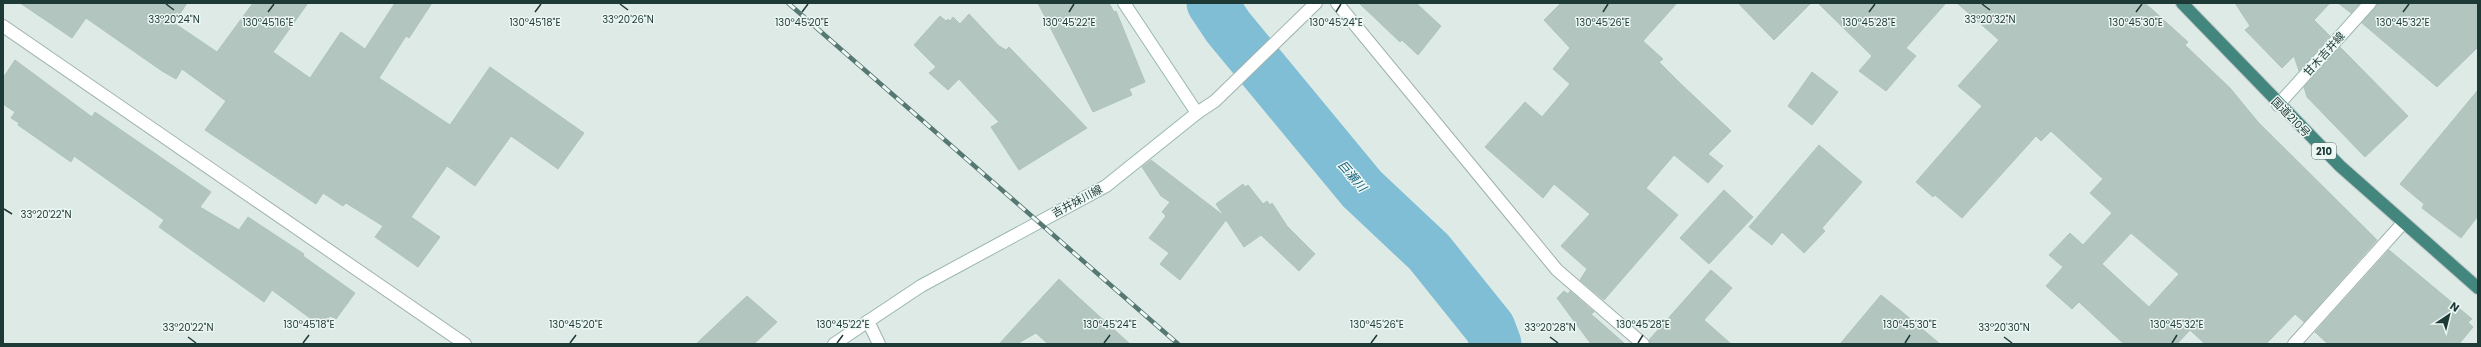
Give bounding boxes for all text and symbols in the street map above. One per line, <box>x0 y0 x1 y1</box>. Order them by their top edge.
text: 33°20'24"N <box>148 12 200 27</box>
text: 33°20'26"N <box>602 12 654 27</box>
text: 33°20'32"N <box>1964 12 2016 27</box>
text: 130°45'16"E <box>242 15 294 30</box>
text: 130°45'18"E <box>509 15 561 30</box>
text: 130°45'20"E <box>775 15 829 30</box>
text: 130°45'22"E <box>1042 15 1096 30</box>
text: 130°45'24"E <box>1309 15 1363 30</box>
text: 130°45'26"E <box>1576 15 1630 30</box>
text: 130°45'28"E <box>1842 15 1896 30</box>
text: 130°45'30"E <box>2109 15 2163 30</box>
text: 130°45'32"E <box>2376 15 2430 30</box>
street label: 甘木吉井線 <box>2300 28 2348 80</box>
street label: 国道210号 <box>2268 94 2314 140</box>
road number: 210 <box>2312 143 2336 159</box>
water label: 巨瀬川 <box>1334 157 1372 196</box>
street label: 吉井妹川線 <box>1049 181 1105 221</box>
text: 33°20'22"N <box>21 207 71 222</box>
north arrow <box>2429 295 2469 335</box>
text: N <box>2447 298 2463 316</box>
text: 130°45'18"E <box>283 317 335 332</box>
text: 130°45'20"E <box>549 317 603 332</box>
text: 130°45'22"E <box>816 317 870 332</box>
text: 130°45'24"E <box>1083 317 1137 332</box>
text: 130°45'26"E <box>1350 317 1404 332</box>
text: 130°45'28"E <box>1616 317 1670 332</box>
text: 130°45'30"E <box>1883 317 1937 332</box>
text: 130°45'32"E <box>2150 317 2204 332</box>
text: 33°20'22"N <box>163 320 213 335</box>
text: 33°20'28"N <box>1524 320 1576 335</box>
text: 33°20'30"N <box>1978 320 2030 335</box>

